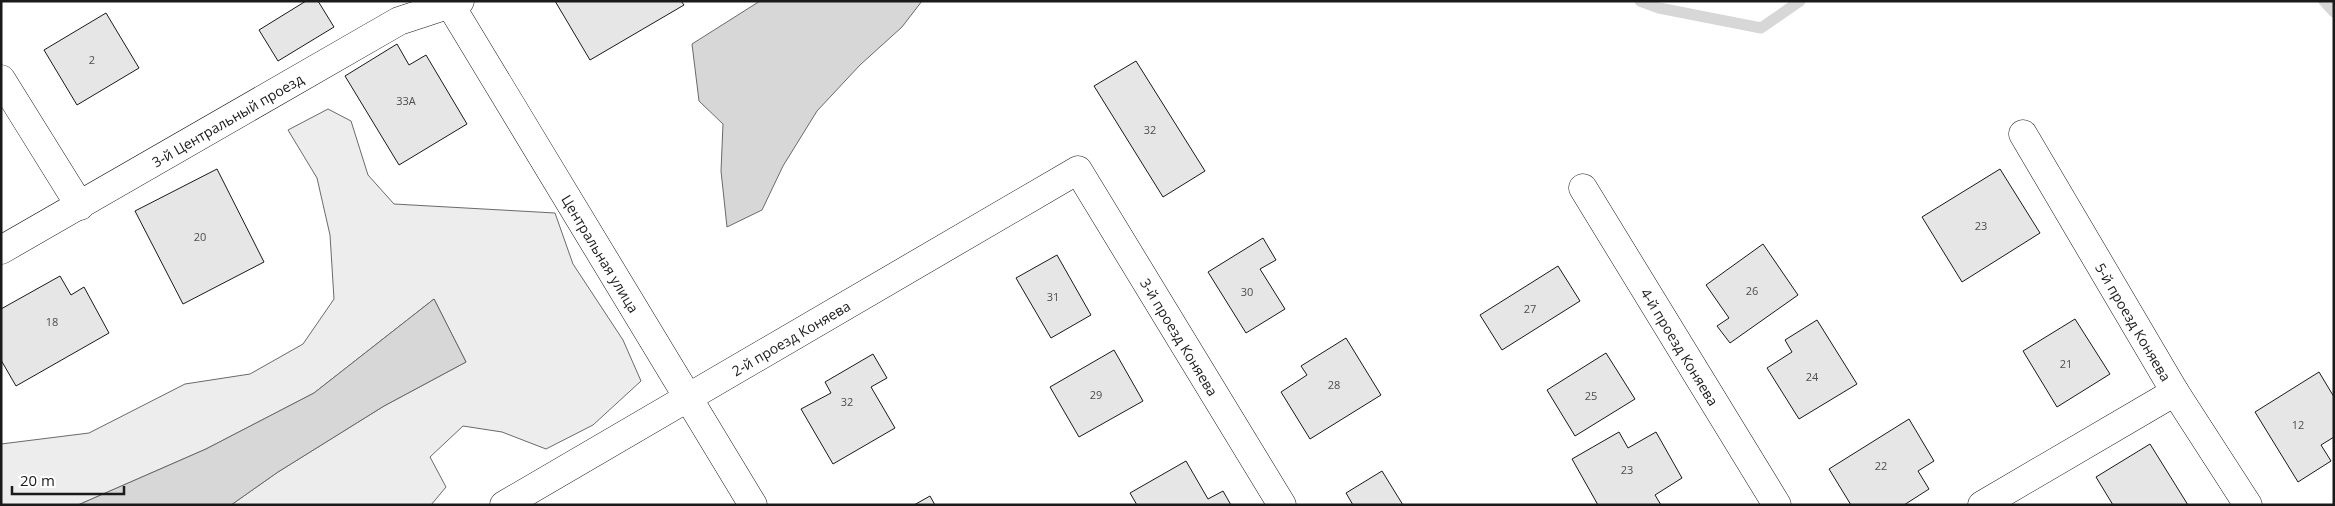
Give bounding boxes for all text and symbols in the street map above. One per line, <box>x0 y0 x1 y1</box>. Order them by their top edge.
house number: 2 <box>89 52 95 67</box>
street label: 3-й Центральный проезд <box>148 69 306 171</box>
house number: 33А <box>396 93 416 108</box>
house number: 32 <box>1144 122 1156 137</box>
street label: Центральная улица <box>558 191 644 316</box>
house number: 23 <box>1975 218 1987 233</box>
house number: 20 <box>194 229 206 244</box>
street label: 5-й проезд Коняева <box>2091 259 2176 385</box>
street label: 3-й проезд Коняева <box>1137 275 1223 399</box>
house number: 26 <box>1746 283 1758 298</box>
house number: 30 <box>1241 284 1253 299</box>
street label: 4-й проезд Коняева <box>1637 284 1723 409</box>
house number: 31 <box>1047 289 1059 304</box>
street label: 2-й проезд Коняева <box>728 296 854 380</box>
house number: 27 <box>1524 301 1536 316</box>
house number: 18 <box>46 314 58 329</box>
house number: 21 <box>2060 356 2072 371</box>
house number: 24 <box>1806 369 1819 384</box>
house number: 28 <box>1328 377 1340 392</box>
house number: 29 <box>1090 387 1102 402</box>
house number: 25 <box>1585 388 1597 403</box>
house number: 32 <box>841 394 853 409</box>
house number: 12 <box>2292 417 2304 432</box>
house number: 22 <box>1875 458 1887 473</box>
house number: 23 <box>1621 462 1633 477</box>
scale bar <box>12 464 125 496</box>
text: 20 m <box>20 470 55 490</box>

